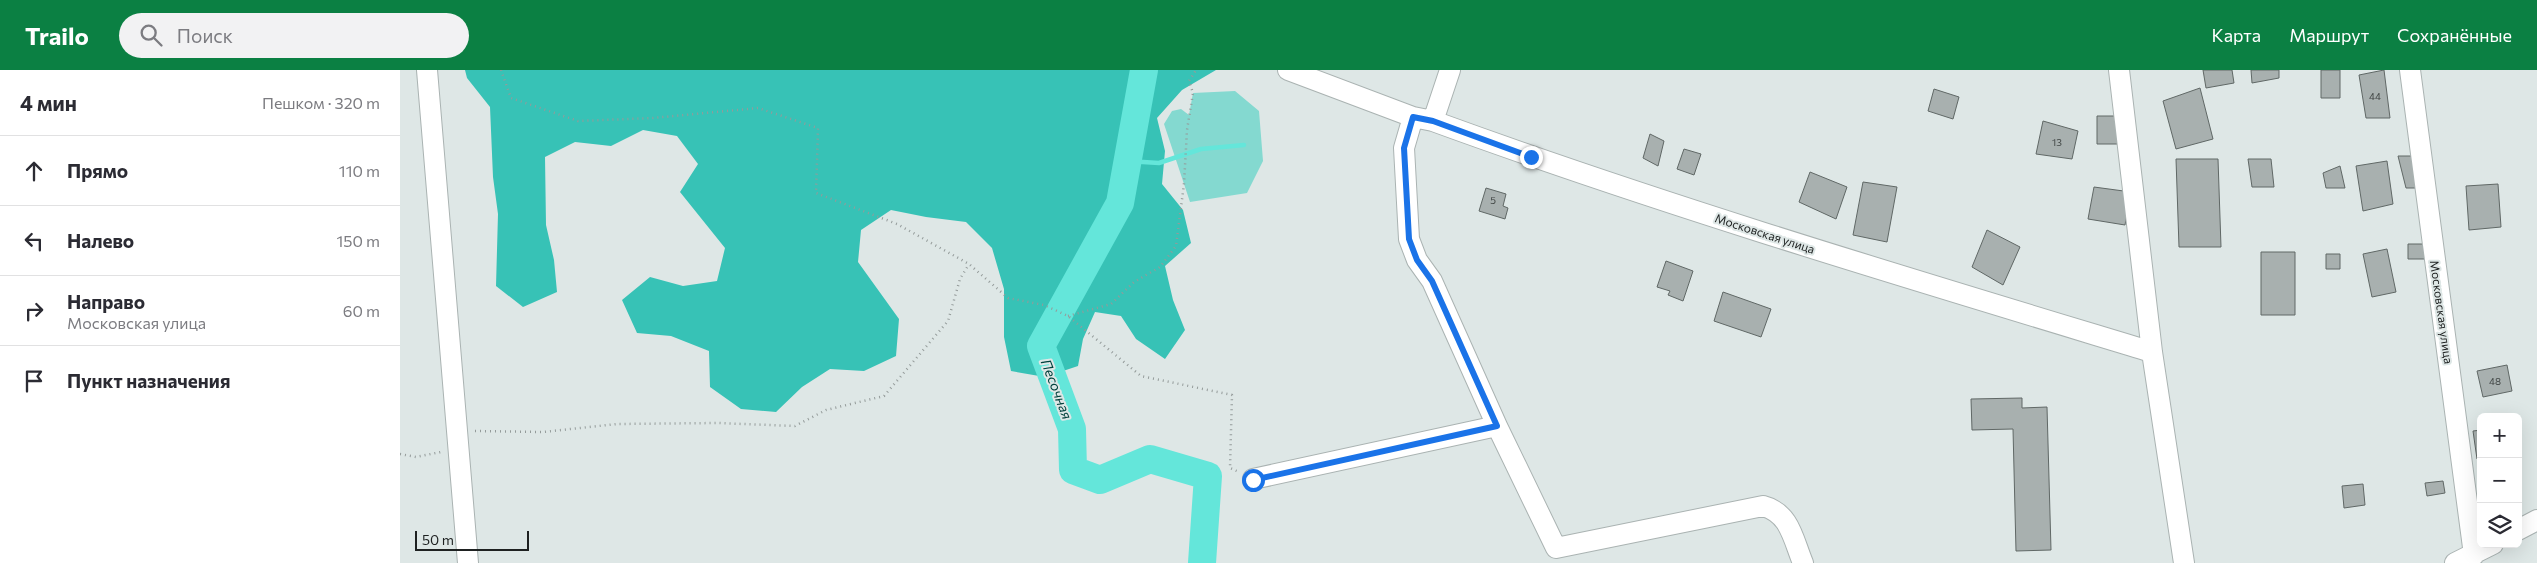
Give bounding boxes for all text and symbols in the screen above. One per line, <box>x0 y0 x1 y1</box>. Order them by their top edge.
search box <box>119 13 469 58</box>
text: Trailo <box>25 21 89 50</box>
icon: search <box>137 21 165 49</box>
text: Поиск <box>177 24 233 47</box>
text: Карта <box>2212 24 2261 46</box>
text: Маршрут <box>2289 24 2369 46</box>
text: Сохранённые <box>2397 24 2512 46</box>
text: 4 мин <box>20 90 77 115</box>
house number: 44 <box>2369 90 2381 102</box>
text: Пешком · 320 m <box>262 93 380 112</box>
house number: 13 <box>2052 136 2062 148</box>
route end <box>1520 146 1543 169</box>
icon: ahead <box>20 157 48 185</box>
text: Прямо <box>67 159 128 182</box>
text: 110 m <box>339 161 380 180</box>
house number: 5 <box>1490 194 1496 206</box>
street label: Московская улица <box>1713 210 1817 256</box>
icon: left <box>20 227 48 255</box>
text: Налево <box>67 229 134 252</box>
text: 150 m <box>337 231 380 250</box>
street label: Московская улица <box>2428 259 2456 365</box>
text: Направо <box>67 290 145 313</box>
icon: right <box>20 297 48 325</box>
text: 60 m <box>343 301 380 320</box>
text: Московская улица <box>67 313 206 332</box>
water label: Песочная <box>1038 356 1076 422</box>
icon: arrive <box>20 367 48 395</box>
text: Пункт назначения <box>67 369 230 392</box>
house number: 48 <box>2489 375 2501 387</box>
map controls <box>2477 413 2522 548</box>
button: + <box>2477 413 2522 458</box>
button: − <box>2477 458 2522 503</box>
route start <box>1242 469 1265 492</box>
button: layers <box>2477 503 2522 548</box>
scale bar <box>415 528 529 551</box>
text: 50 m <box>422 531 454 548</box>

